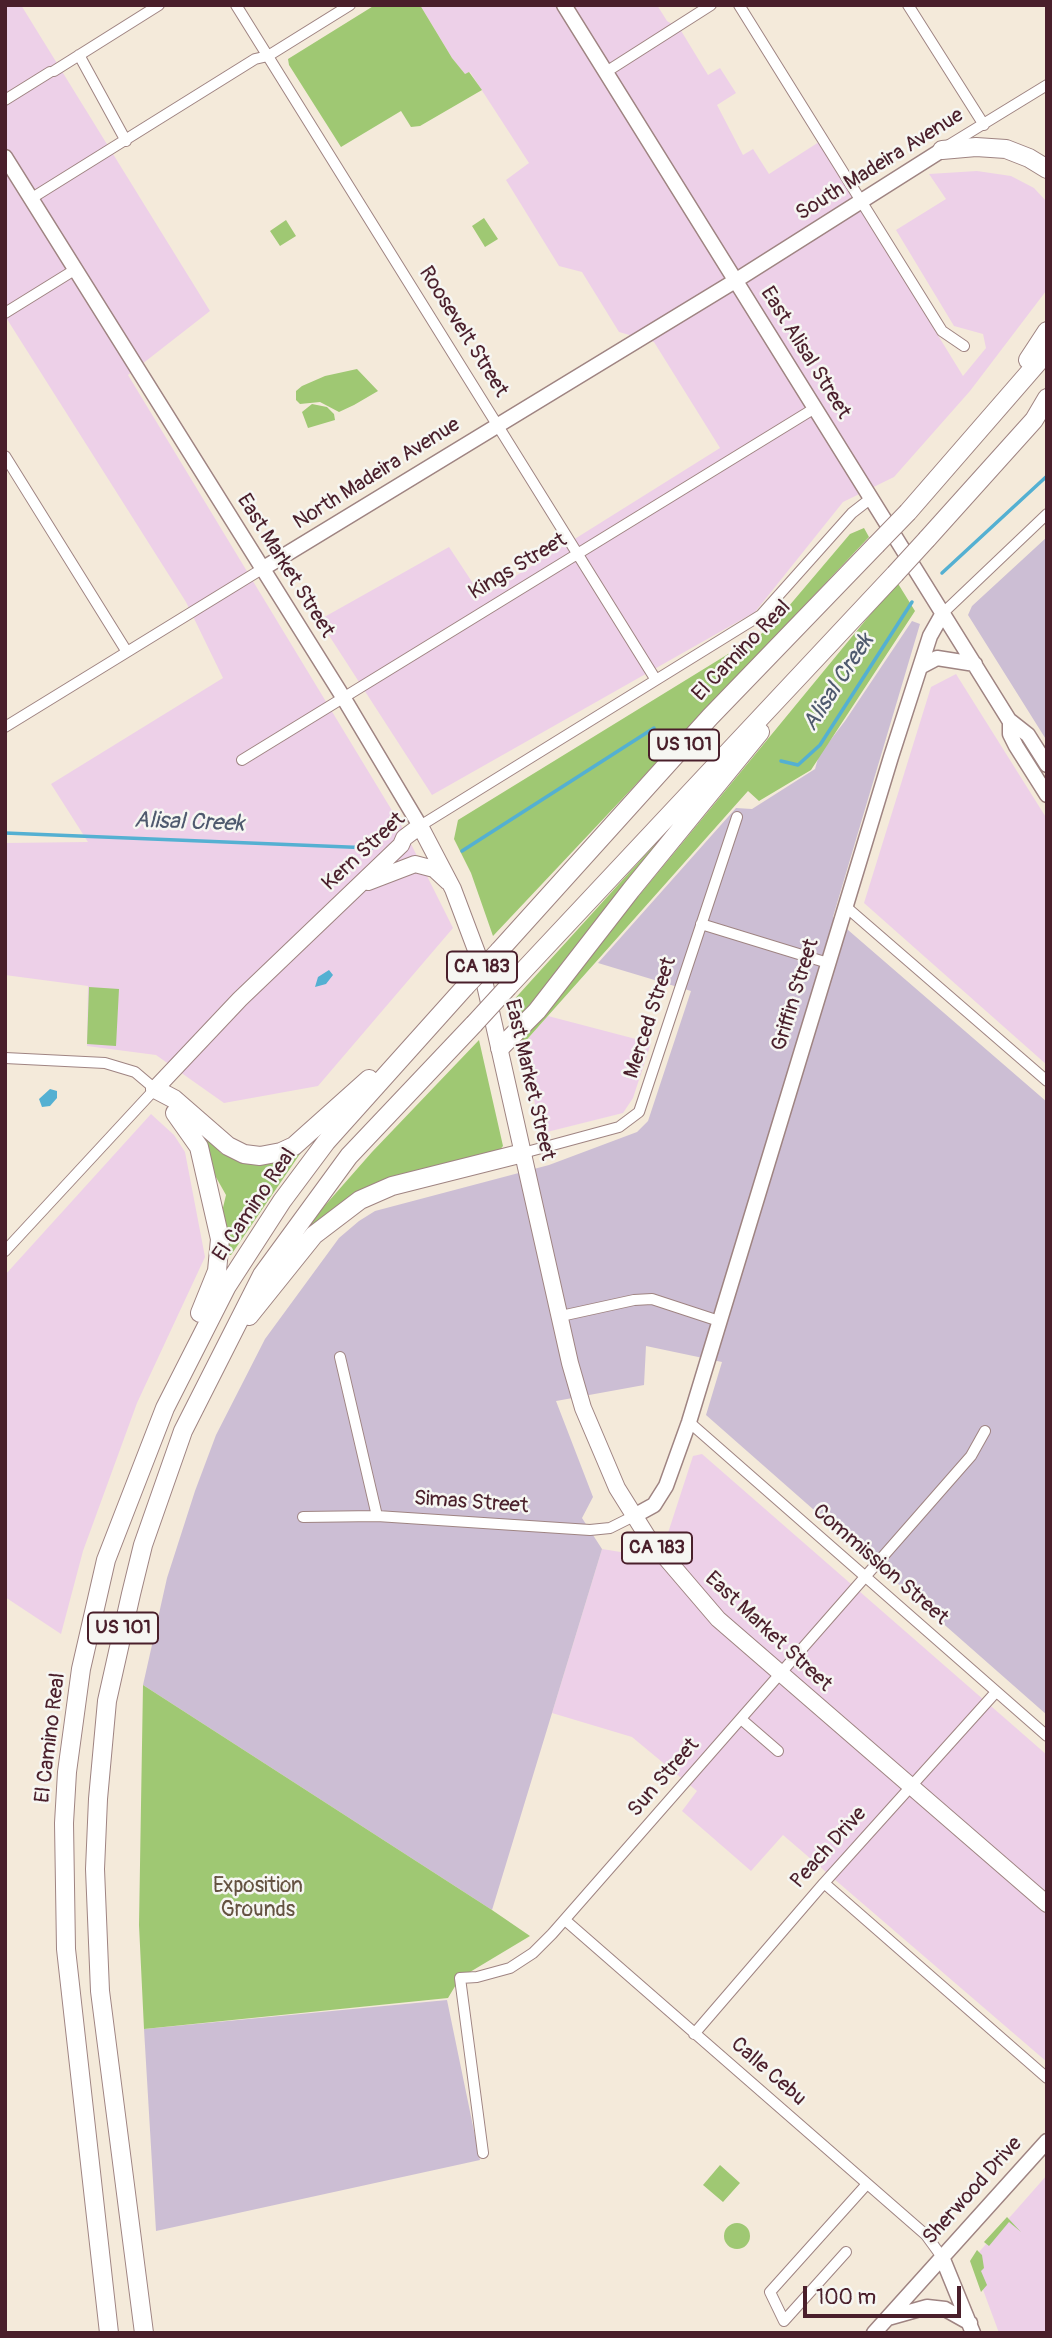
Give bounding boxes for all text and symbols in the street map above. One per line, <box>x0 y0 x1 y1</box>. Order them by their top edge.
street label: South Madeira Avenue <box>792 103 968 227</box>
street label: Roosevelt Street <box>413 262 513 402</box>
street label: East Alisal Street <box>754 282 856 424</box>
street label: North Madeira Avenue <box>289 413 465 535</box>
street label: East Market Street <box>231 490 339 642</box>
street label: Kings Street <box>465 528 571 606</box>
street label: El Camino Real <box>688 595 796 707</box>
water label: Alisal Creek <box>797 629 881 737</box>
road number: US 101 <box>649 730 719 760</box>
water label: Alisal Creek <box>133 807 245 839</box>
street label: Kern Street <box>317 807 411 897</box>
street label: Griffin Street <box>767 936 825 1054</box>
road number: CA 183 <box>447 951 517 982</box>
street label: Merced Street <box>620 954 682 1082</box>
street label: East Market Street <box>498 997 560 1163</box>
street label: El Camino Real <box>208 1144 302 1266</box>
street label: Simas Street <box>413 1486 529 1520</box>
street label: Commission Street <box>807 1499 953 1631</box>
road number: CA 183 <box>622 1532 692 1564</box>
street label: East Market Street <box>699 1567 837 1697</box>
road number: US 101 <box>88 1612 158 1644</box>
street label: El Camino Real <box>31 1672 71 1804</box>
street label: Sun Street <box>623 1733 705 1823</box>
street label: Peach Drive <box>786 1802 872 1894</box>
park label: Exposition Grounds <box>213 1874 303 1924</box>
street label: Calle Cebu <box>725 2032 811 2112</box>
street label: Sherwood Drive <box>918 2132 1028 2250</box>
scale bar <box>807 2272 964 2316</box>
text: 100 m <box>816 2284 876 2311</box>

